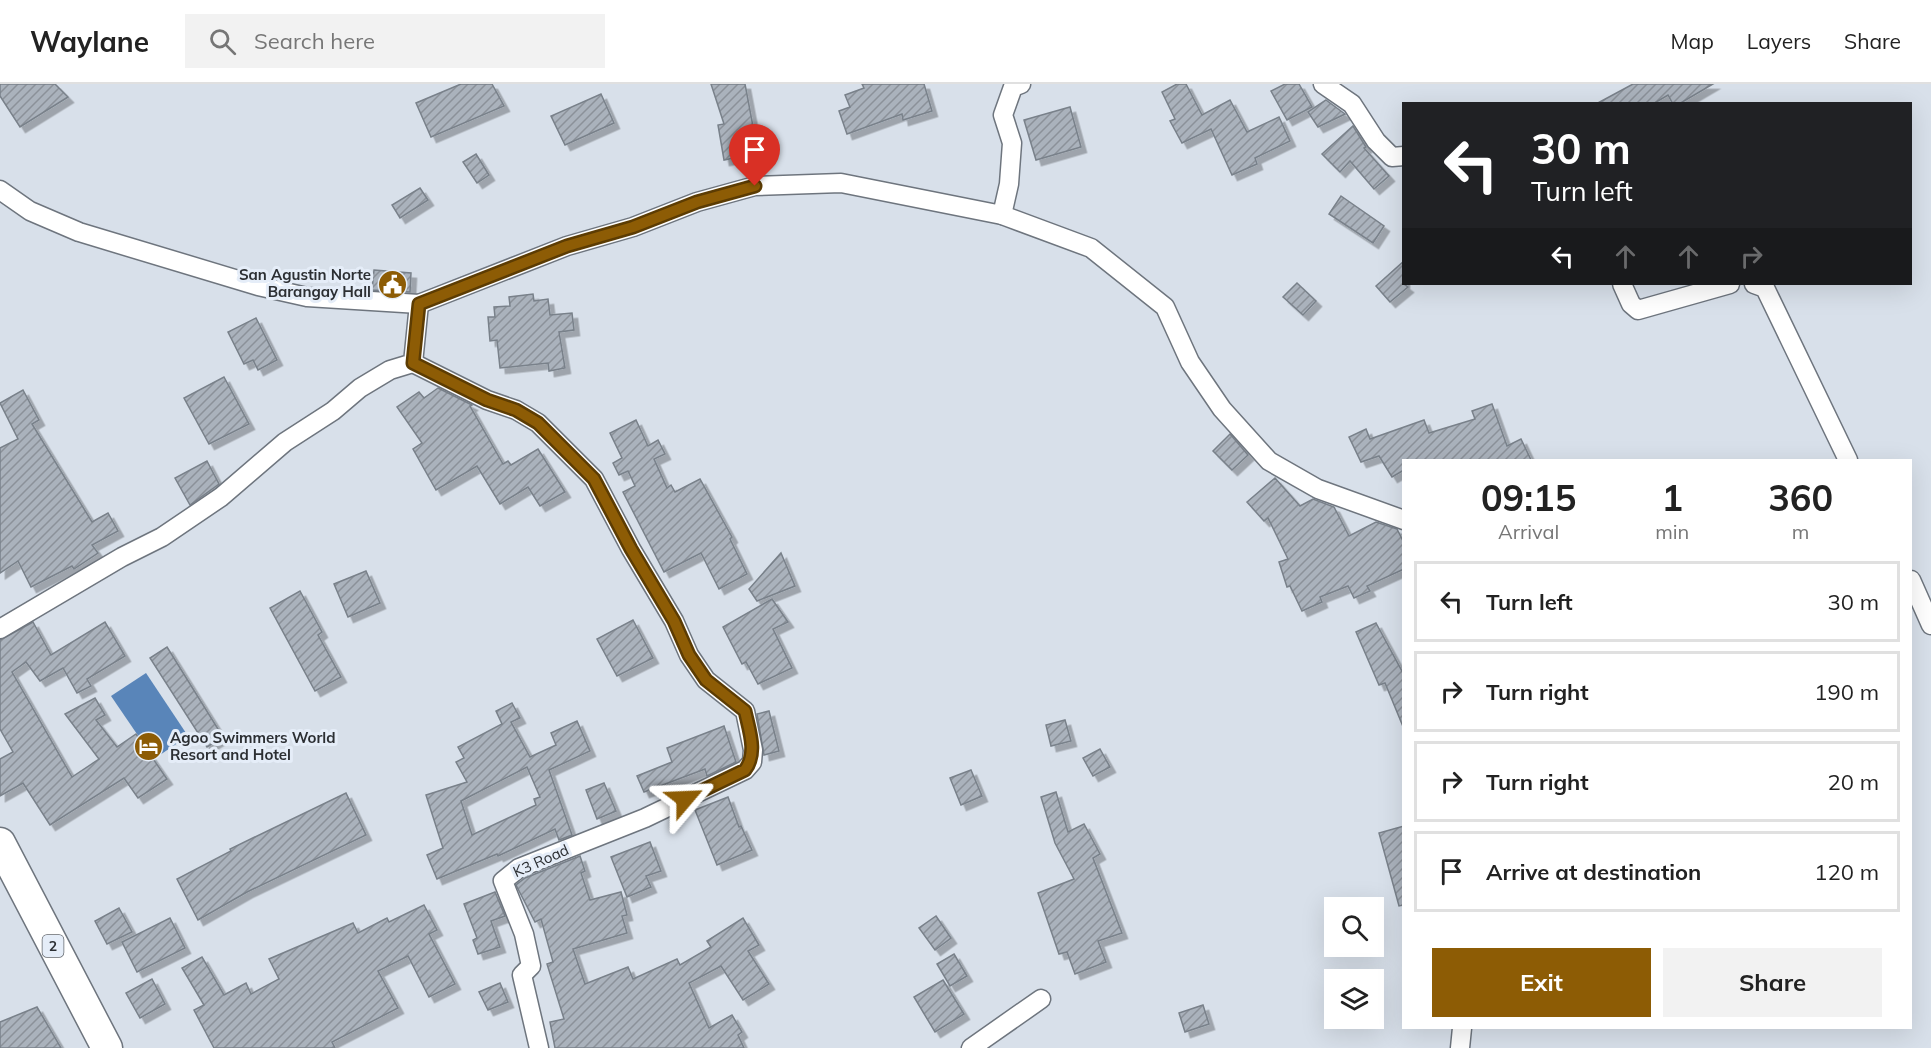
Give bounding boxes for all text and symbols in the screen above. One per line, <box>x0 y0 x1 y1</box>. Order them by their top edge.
search box <box>185 14 605 68</box>
text: Waylane <box>30 24 149 59</box>
icon: search <box>206 25 239 58</box>
text: Search here <box>254 27 375 55</box>
text: Map <box>1671 28 1714 54</box>
text: Layers <box>1747 28 1811 54</box>
text: Share <box>1844 28 1901 54</box>
text: 30 m <box>1531 122 1631 175</box>
pin <box>729 124 780 186</box>
icon: left <box>1432 126 1510 204</box>
icon: arrive <box>738 133 771 166</box>
text: Turn left <box>1531 174 1633 208</box>
icon: left <box>1546 240 1579 273</box>
icon: ahead <box>1609 240 1642 273</box>
icon: ahead <box>1672 240 1705 273</box>
icon: right <box>1735 240 1768 273</box>
place label: San Agustin Norte Barangay Hall <box>239 265 371 301</box>
public building icon: San Agustin Norte Barangay Hall <box>376 268 408 300</box>
text: 09:15 <box>1481 475 1576 520</box>
text: 1 <box>1661 475 1683 520</box>
text: 360 <box>1768 475 1833 520</box>
text: Arrival <box>1498 519 1559 544</box>
text: min <box>1655 519 1689 544</box>
text: m <box>1792 519 1809 544</box>
icon: left <box>1435 585 1468 618</box>
text: Turn left <box>1486 588 1573 616</box>
text: 30 m <box>1828 588 1879 616</box>
icon: right <box>1435 675 1468 708</box>
text: Turn right <box>1486 678 1589 706</box>
text: 190 m <box>1814 678 1879 706</box>
place label: Agoo Swimmers World Resort and Hotel <box>170 728 336 764</box>
hotel icon: Agoo Swimmers World Resort and Hotel <box>133 731 165 763</box>
icon: right <box>1435 765 1468 798</box>
position arrow <box>653 767 717 831</box>
text: Turn right <box>1486 768 1589 796</box>
text: 20 m <box>1828 768 1879 796</box>
street label: K3 Road <box>510 840 572 881</box>
icon: arrive <box>1435 855 1468 888</box>
text: Arrive at destination <box>1486 858 1701 886</box>
text: 120 m <box>1814 858 1879 886</box>
map controls <box>1324 897 1384 1029</box>
button: search <box>1324 897 1384 957</box>
road number: 2 <box>42 935 64 957</box>
button: Exit <box>1432 948 1651 1017</box>
button: Share <box>1663 948 1882 1017</box>
button: layers <box>1324 969 1384 1029</box>

